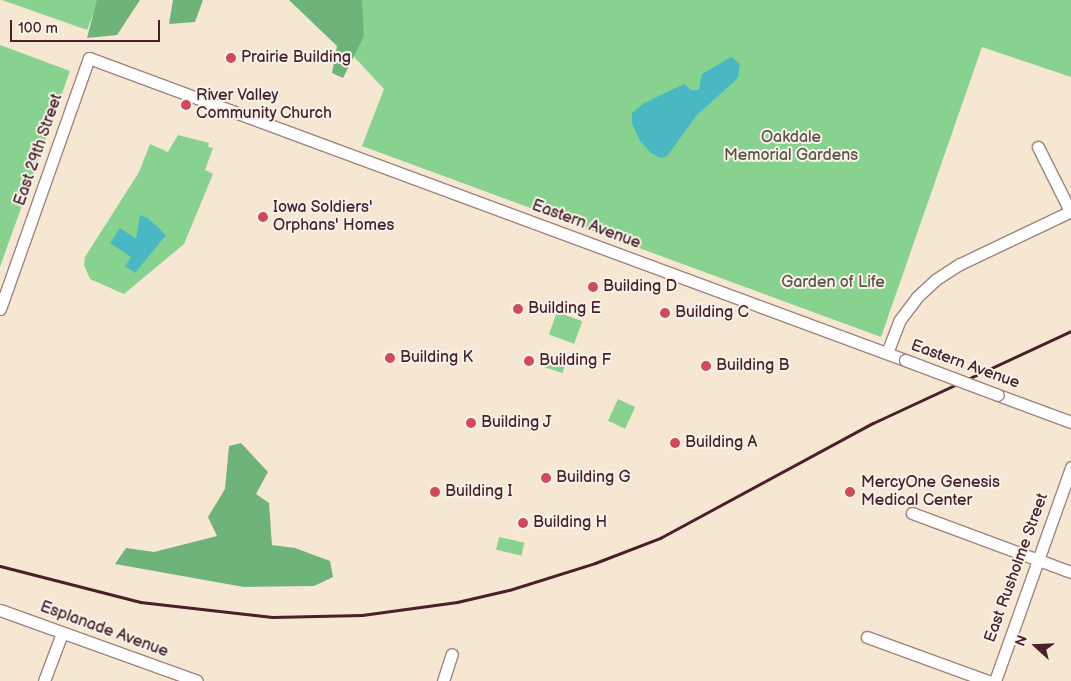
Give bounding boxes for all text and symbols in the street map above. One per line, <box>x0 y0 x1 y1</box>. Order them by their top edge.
scale bar <box>12 10 162 42</box>
text: 100 m <box>18 19 58 38</box>
place label: Prairie Building <box>241 48 351 68</box>
marker: Prairie Building <box>225 52 237 64</box>
place label: River Valley Community Church <box>196 86 333 124</box>
street label: East 29th Street <box>11 91 67 209</box>
marker: River Valley Community Church <box>180 99 192 111</box>
park label: Oakdale Memorial Gardens <box>724 128 858 166</box>
street label: Eastern Avenue <box>529 196 643 254</box>
place label: Iowa Soldiers' Orphans' Homes <box>273 198 394 236</box>
marker: Iowa Soldiers' Orphans' Homes <box>257 211 269 223</box>
park label: Garden of Life <box>781 273 885 293</box>
place label: Building D <box>603 277 677 297</box>
marker: Building D <box>587 281 599 293</box>
place label: Building E <box>528 299 601 319</box>
marker: Building E <box>512 303 524 315</box>
place label: Building C <box>675 303 749 323</box>
marker: Building C <box>659 307 671 319</box>
street label: Eastern Avenue <box>908 336 1022 394</box>
place label: Building K <box>400 348 473 368</box>
place label: Building F <box>539 351 611 371</box>
marker: Building K <box>384 352 396 364</box>
marker: Building F <box>523 355 535 367</box>
place label: Building B <box>716 356 790 376</box>
marker: Building B <box>700 360 712 372</box>
place label: Building J <box>481 413 552 433</box>
marker: Building J <box>465 417 477 429</box>
place label: Building A <box>685 433 757 453</box>
marker: Building A <box>669 437 681 449</box>
place label: Building G <box>556 468 631 488</box>
marker: Building G <box>540 472 552 484</box>
place label: MercyOne Genesis Medical Center <box>861 473 1000 511</box>
place label: Building I <box>445 482 513 502</box>
marker: MercyOne Genesis Medical Center <box>843 485 857 499</box>
marker: Building I <box>429 486 441 498</box>
street label: East Rusholme Street <box>981 491 1053 645</box>
place label: Building H <box>533 513 607 533</box>
marker: Building H <box>517 517 529 529</box>
street label: Esplanade Avenue <box>37 598 171 662</box>
north arrow <box>1011 621 1061 671</box>
text: N <box>1012 633 1031 649</box>

